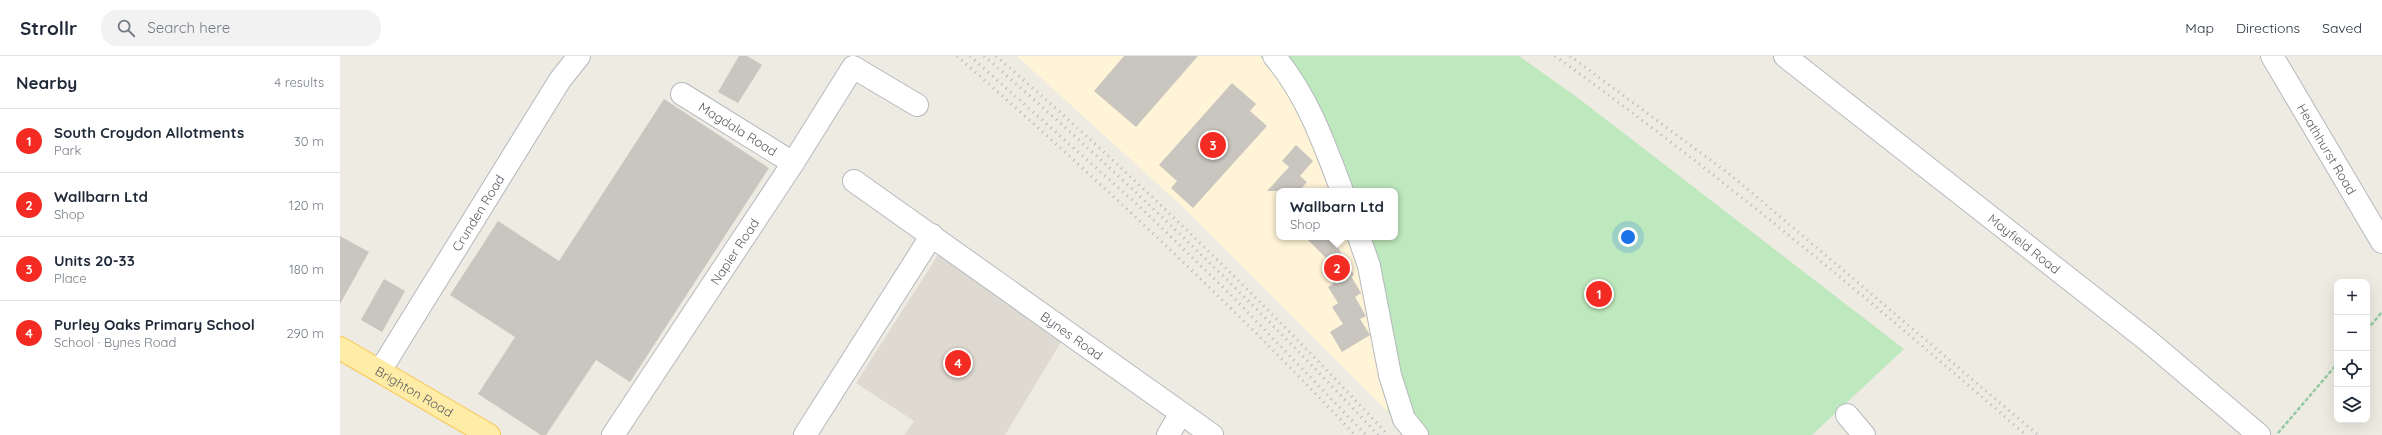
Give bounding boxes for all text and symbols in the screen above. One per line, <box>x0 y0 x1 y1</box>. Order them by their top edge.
search box <box>101 10 381 46</box>
text: Strollr <box>20 16 77 40</box>
icon: search <box>115 17 137 39</box>
text: Search here <box>147 18 230 37</box>
text: Map <box>2185 19 2214 37</box>
text: Directions <box>2236 19 2300 37</box>
text: Saved <box>2322 19 2362 37</box>
text: Nearby <box>16 72 77 93</box>
text: 4 results <box>274 74 324 90</box>
street label: Magdala Road <box>696 99 780 159</box>
street label: Heathhurst Road <box>2294 101 2360 197</box>
text: South Croydon Allotments <box>54 123 244 142</box>
pin: 3 <box>1200 130 1226 160</box>
text: 1 <box>26 133 32 149</box>
text: 30 m <box>294 133 324 149</box>
text: Park <box>54 142 82 158</box>
street label: Crunden Road <box>448 172 508 254</box>
text: Wallbarn Ltd <box>54 187 148 206</box>
popup <box>1276 188 1398 240</box>
text: 2 <box>25 197 33 213</box>
text: 120 m <box>289 197 324 213</box>
text: Wallbarn Ltd <box>1290 197 1384 216</box>
text: Shop <box>54 206 84 222</box>
street label: Mayfield Road <box>1985 210 2064 277</box>
street label: Napier Road <box>707 215 762 288</box>
text: Shop <box>1290 216 1320 232</box>
your location <box>1618 227 1638 247</box>
text: Units 20-33 <box>54 251 135 270</box>
pin: 2 <box>1324 253 1350 283</box>
text: 3 <box>26 261 32 277</box>
text: 180 m <box>289 261 324 277</box>
text: Place <box>54 270 87 286</box>
pin: 1 <box>1586 279 1612 309</box>
map controls <box>2334 279 2370 423</box>
button: + <box>2334 279 2370 315</box>
street label: Bynes Road <box>1037 308 1106 363</box>
text: Purley Oaks Primary School <box>54 315 255 334</box>
button: − <box>2334 315 2370 351</box>
text: 4 <box>25 325 33 341</box>
text: 290 m <box>286 325 324 341</box>
text: School · Bynes Road <box>54 334 176 350</box>
pin: 4 <box>945 348 971 378</box>
button: locate <box>2334 351 2370 387</box>
street label: Brighton Road <box>373 362 456 420</box>
button: layers <box>2334 387 2370 423</box>

